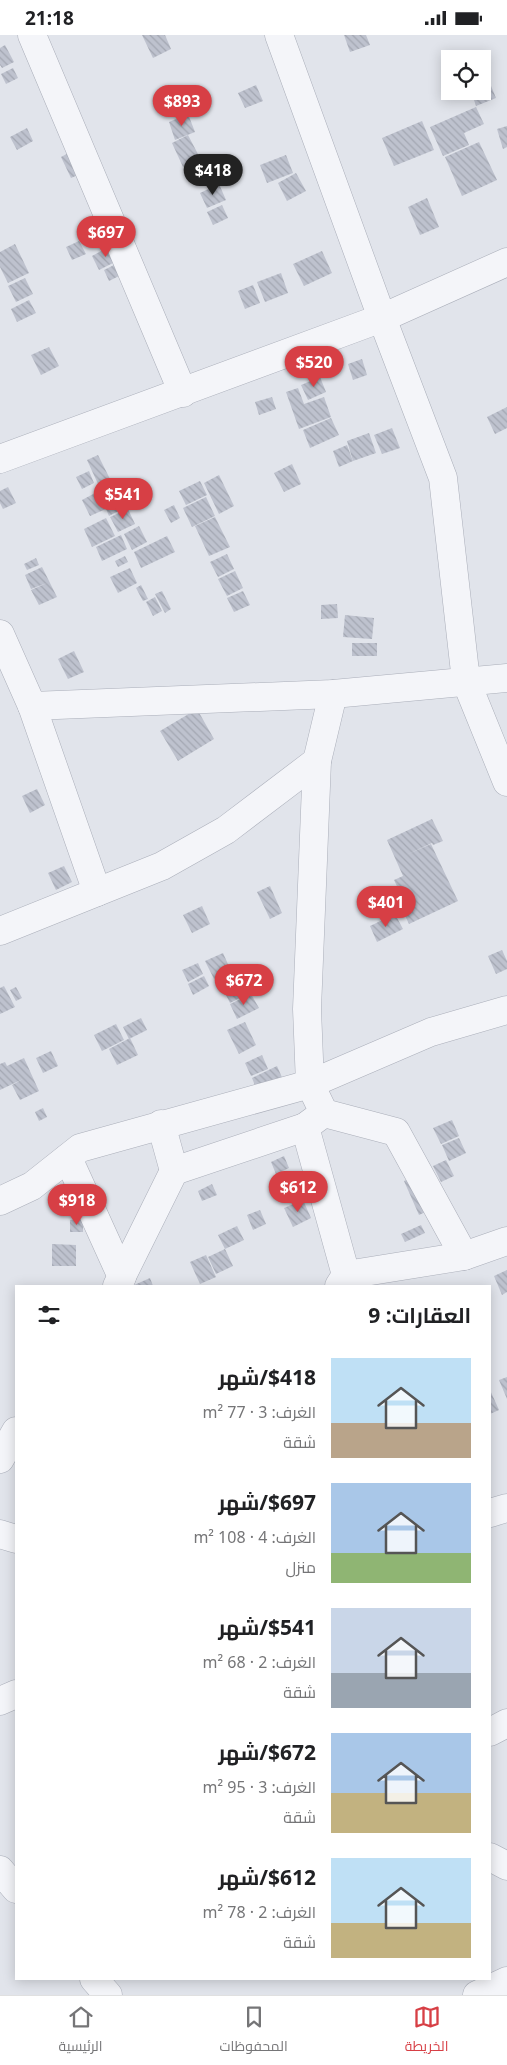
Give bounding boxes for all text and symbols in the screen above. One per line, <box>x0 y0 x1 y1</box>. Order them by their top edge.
text: 21:18 <box>25 5 74 31</box>
map controls <box>441 50 491 100</box>
button: locate <box>441 50 491 100</box>
pin: $893 <box>152 84 212 127</box>
text: $893 <box>164 90 200 112</box>
pin: $418 <box>183 154 243 196</box>
text: $418 <box>195 159 231 181</box>
pin: $697 <box>76 215 136 258</box>
text: $697 <box>88 221 124 243</box>
pin: $520 <box>284 345 344 388</box>
text: $520 <box>296 351 332 373</box>
pin: $541 <box>93 477 153 520</box>
text: $541 <box>105 483 141 505</box>
pin: $401 <box>356 885 416 928</box>
text: $401 <box>368 891 404 913</box>
pin: $672 <box>214 963 274 1006</box>
text: $672 <box>226 969 262 991</box>
pin: $612 <box>268 1171 328 1213</box>
text: $612 <box>280 1176 316 1198</box>
pin: $918 <box>47 1183 107 1226</box>
text: $918 <box>59 1189 95 1211</box>
icon: filters <box>35 1301 63 1329</box>
text: العقارات: 9 <box>368 1301 471 1329</box>
text: $418/شهر <box>218 1363 316 1391</box>
icon: home <box>371 1378 431 1438</box>
text: الغرف: 3 · 77 m² <box>203 1401 316 1423</box>
text: شقة <box>283 1431 316 1453</box>
text: $697/شهر <box>218 1488 316 1516</box>
icon: home <box>371 1503 431 1563</box>
text: الغرف: 4 · 108 m² <box>193 1526 316 1548</box>
text: منزل <box>286 1556 316 1578</box>
text: $541/شهر <box>218 1613 316 1641</box>
icon: home <box>371 1628 431 1688</box>
text: الغرف: 2 · 68 m² <box>203 1651 316 1673</box>
text: شقة <box>283 1681 316 1703</box>
text: $672/شهر <box>218 1738 316 1766</box>
icon: home <box>371 1753 431 1813</box>
text: الغرف: 3 · 95 m² <box>203 1776 316 1798</box>
text: شقة <box>283 1806 316 1828</box>
text: $612/شهر <box>218 1863 316 1891</box>
icon: home <box>371 1878 431 1938</box>
text: الغرف: 2 · 78 m² <box>203 1901 316 1923</box>
text: شقة <box>283 1931 316 1953</box>
tab: الرئيسية <box>59 2003 102 2059</box>
tab: المحفوظات <box>220 2003 288 2059</box>
tab: الخريطة <box>405 2003 448 2059</box>

